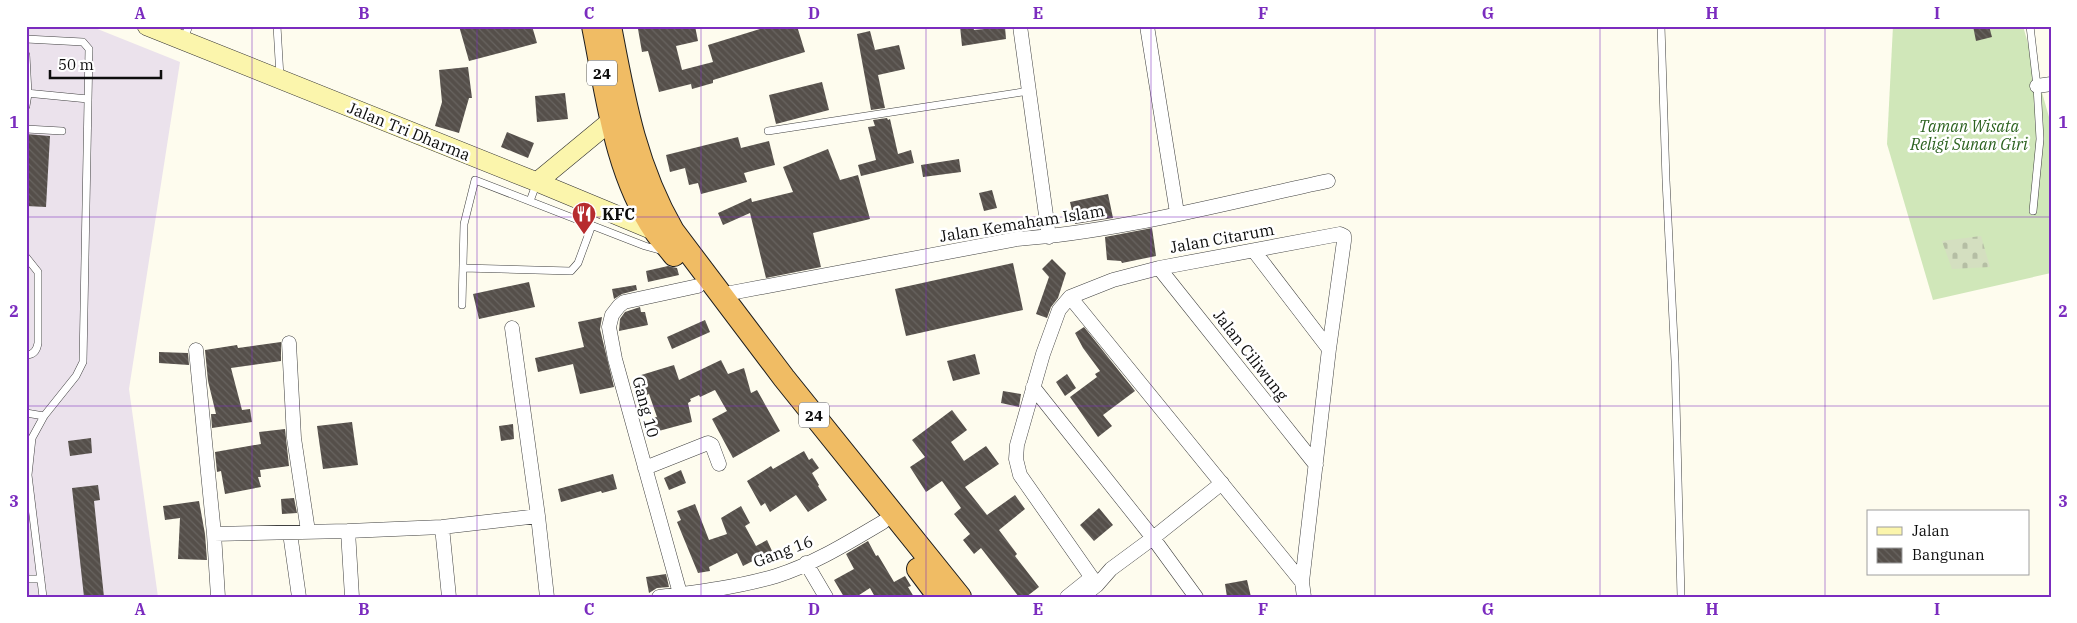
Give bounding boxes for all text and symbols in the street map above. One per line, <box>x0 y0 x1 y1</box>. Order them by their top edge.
text: A <box>134 3 146 23</box>
text: B <box>358 3 370 23</box>
text: C <box>584 3 594 23</box>
text: D <box>808 3 820 23</box>
text: E <box>1033 3 1043 23</box>
text: F <box>1258 3 1268 23</box>
text: G <box>1482 3 1494 23</box>
text: H <box>1706 3 1719 23</box>
text: I <box>1934 3 1940 23</box>
scale bar <box>50 48 161 80</box>
text: 50 m <box>58 55 94 74</box>
road number: 24 <box>587 60 617 86</box>
street label: Jalan Tri Dharma <box>345 97 474 165</box>
text: 1 <box>9 112 19 132</box>
text: 1 <box>2058 112 2068 132</box>
park label: Taman Wisata Religi Sunan Giri <box>1909 116 2028 154</box>
street label: Jalan Kemaham Islam <box>938 200 1106 246</box>
restaurant icon: KFC <box>571 201 597 235</box>
place label: KFC <box>602 204 635 224</box>
street label: Jalan Citarum <box>1168 219 1276 257</box>
text: 2 <box>9 301 19 321</box>
text: 2 <box>2058 301 2068 321</box>
street label: Jalan Ciliwung <box>1209 306 1293 405</box>
street label: Gang 10 <box>628 374 664 440</box>
road number: 24 <box>799 402 829 428</box>
text: 3 <box>9 491 19 511</box>
text: 3 <box>2058 491 2068 511</box>
legend <box>1867 510 2030 576</box>
text: Jalan <box>1912 521 1950 540</box>
street label: Gang 16 <box>750 531 816 571</box>
text: Bangunan <box>1912 545 1985 564</box>
text: A <box>134 599 146 619</box>
text: B <box>358 599 370 619</box>
text: C <box>584 599 594 619</box>
text: D <box>808 599 820 619</box>
text: E <box>1033 599 1043 619</box>
text: F <box>1258 599 1268 619</box>
text: G <box>1482 599 1494 619</box>
text: H <box>1706 599 1719 619</box>
text: I <box>1934 599 1940 619</box>

